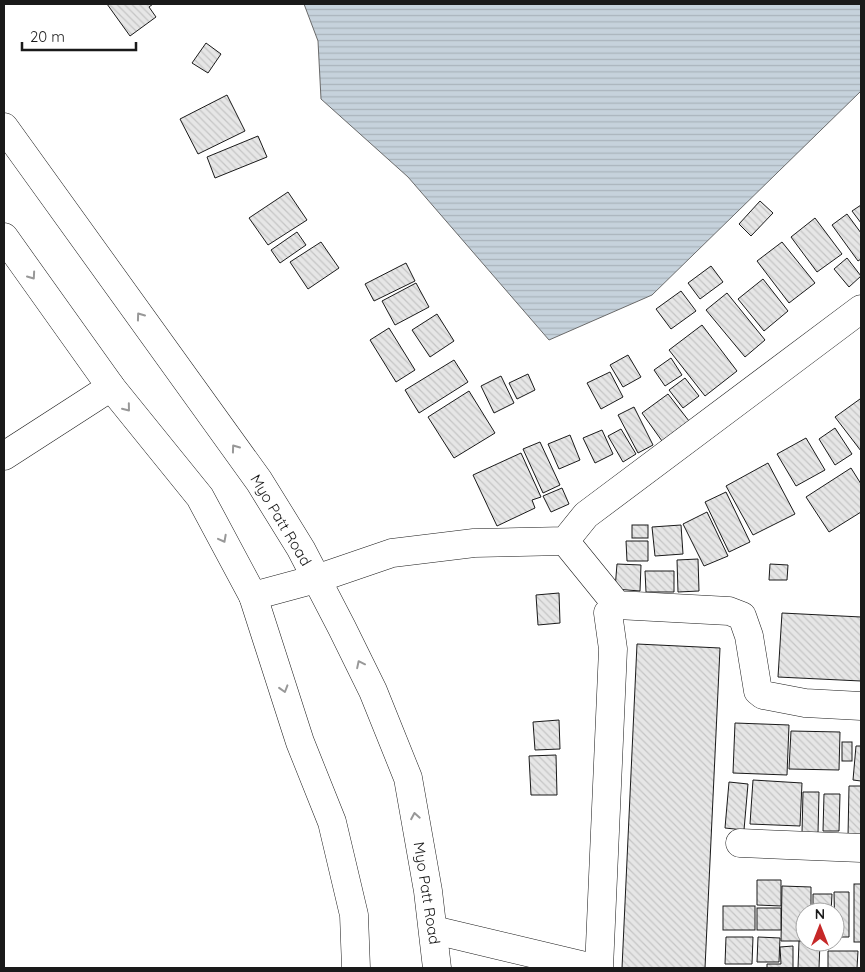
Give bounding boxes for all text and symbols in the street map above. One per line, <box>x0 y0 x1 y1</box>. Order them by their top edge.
scale bar <box>22 20 136 52</box>
text: 20 m <box>30 27 65 46</box>
one-way arrow <box>26 270 35 280</box>
one-way arrow <box>137 312 146 322</box>
one-way arrow <box>122 402 130 411</box>
one-way arrow <box>232 444 241 454</box>
street label: Myo Patt Road <box>246 471 316 569</box>
one-way arrow <box>217 533 227 542</box>
one-way arrow <box>356 660 366 669</box>
one-way arrow <box>278 684 288 692</box>
one-way arrow <box>410 812 420 821</box>
street label: Myo Patt Road <box>410 840 444 946</box>
north arrow <box>795 902 845 952</box>
text: N <box>815 905 825 923</box>

